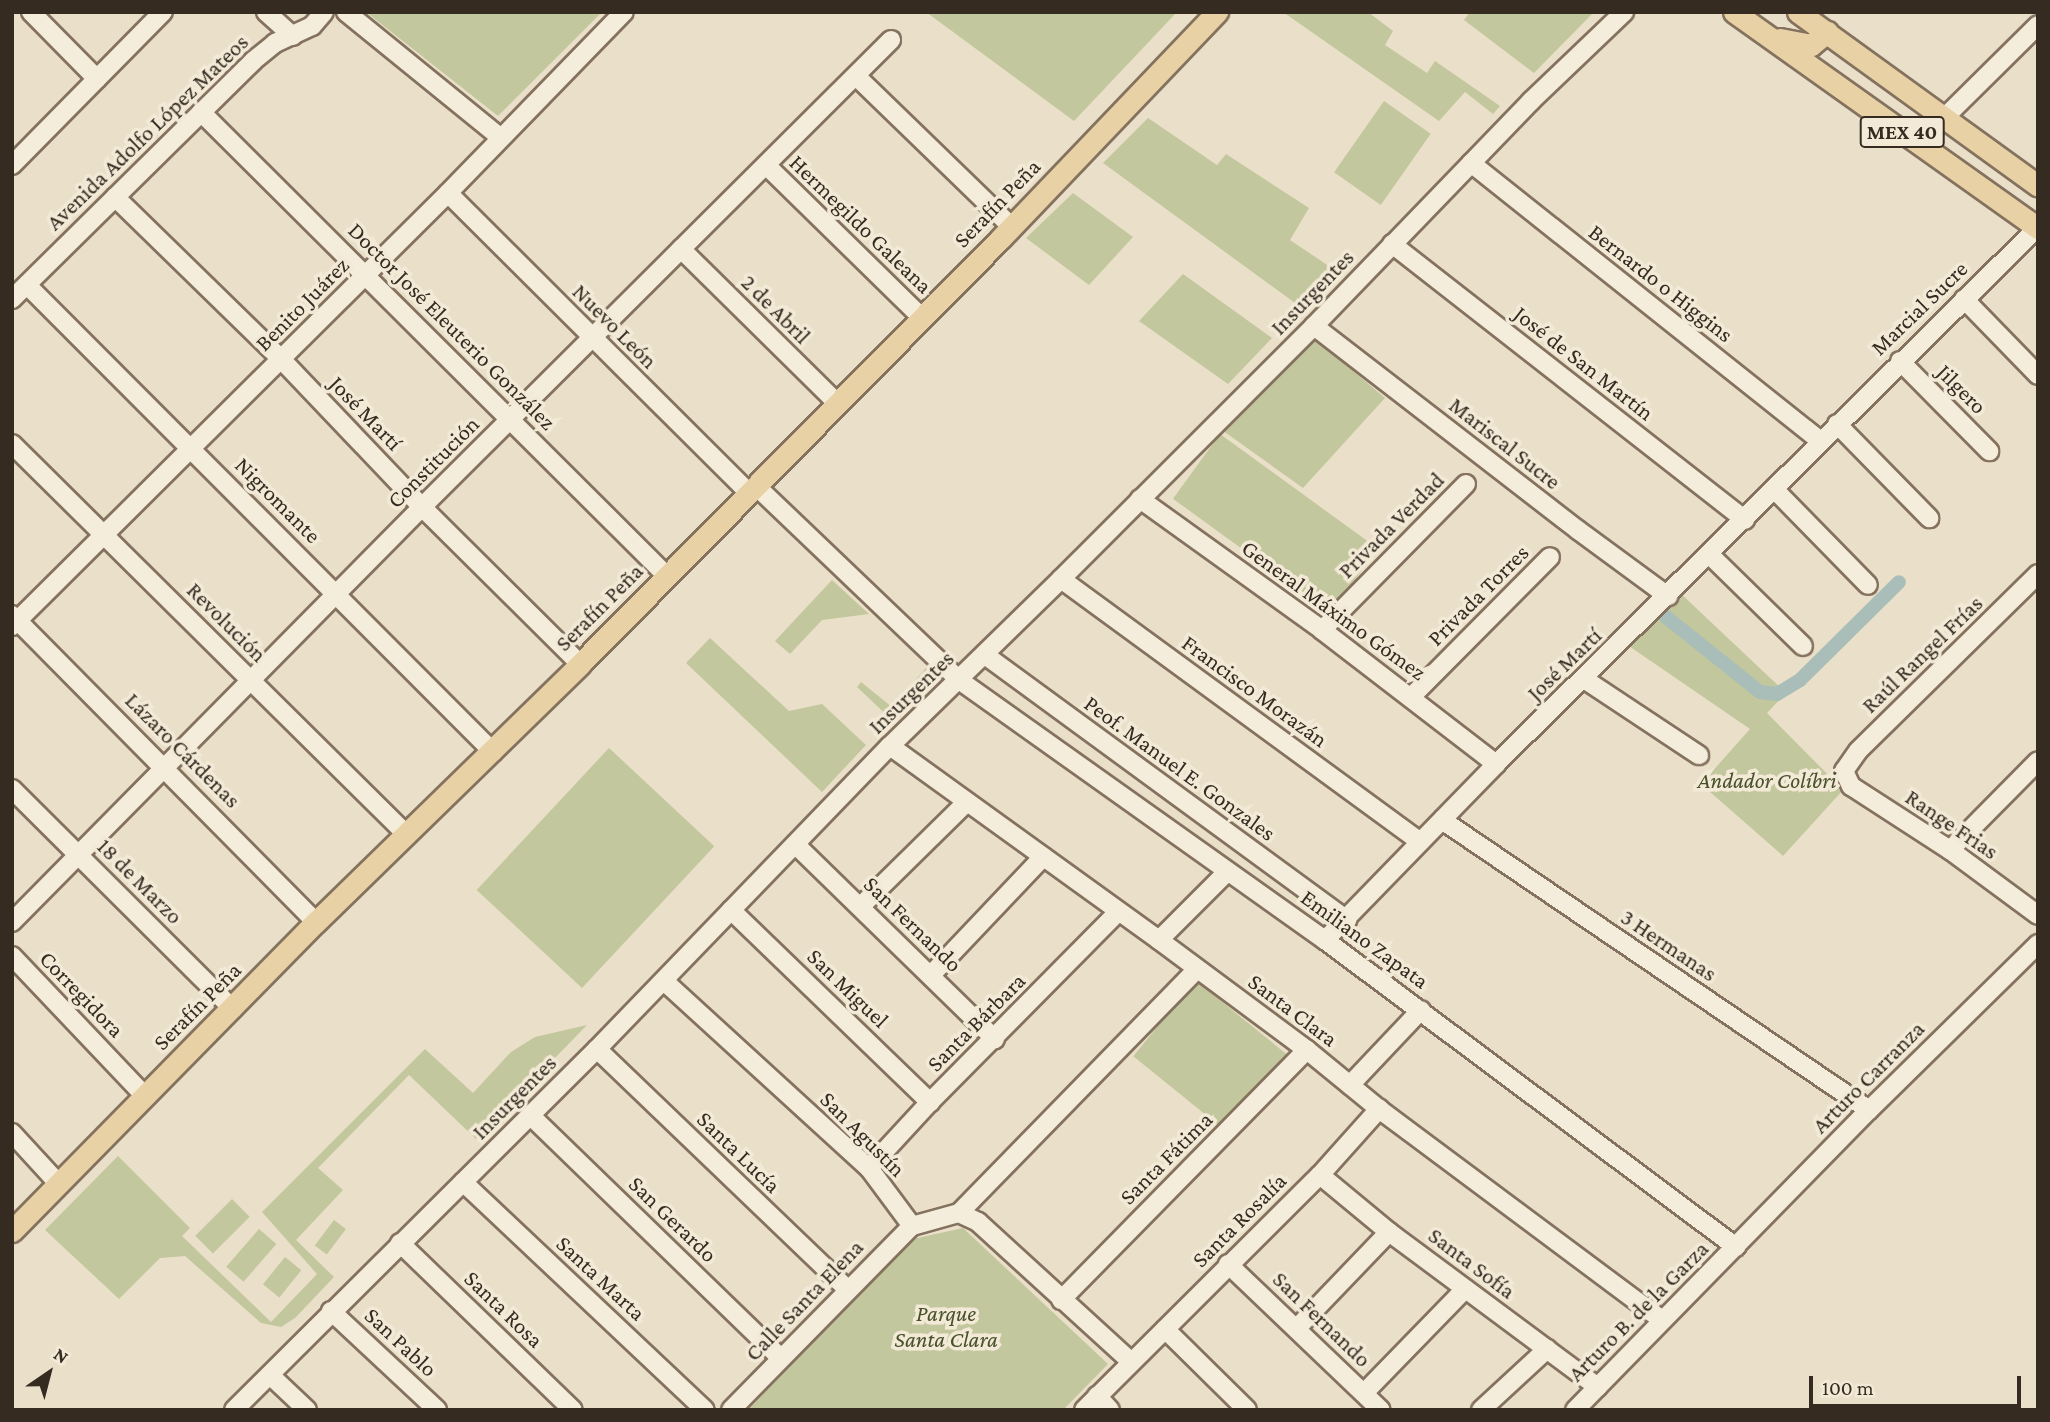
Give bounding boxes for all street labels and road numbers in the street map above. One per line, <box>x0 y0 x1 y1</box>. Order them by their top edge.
street label: Avenida Adolfo López Mateos <box>40 28 254 236</box>
road number: MEX 40 <box>1858 114 1946 150</box>
street label: Hermegildo Galeana <box>784 149 938 299</box>
street label: Serafín Peña <box>948 153 1046 253</box>
street label: Doctor José Eleuterio González <box>342 216 562 436</box>
street label: Bernardo o Higgins <box>1583 218 1739 348</box>
street label: Insurgentes <box>1264 243 1360 341</box>
street label: Benito Juárez <box>249 251 355 357</box>
street label: Marcial Sucre <box>1865 255 1973 361</box>
street label: 2 de Abril <box>736 269 816 349</box>
street label: Nuevo León <box>567 278 663 374</box>
street label: José de San Martín <box>1508 300 1660 426</box>
street label: Jilgero <box>1931 358 1993 420</box>
street label: José Martí <box>324 370 408 456</box>
street label: Mariscal Sucre <box>1444 391 1566 495</box>
street label: Constitución <box>381 410 485 514</box>
street label: Nigromante <box>229 451 327 549</box>
street label: Privada Verdad <box>1332 466 1450 584</box>
street label: General Máximo Gómez <box>1237 534 1431 686</box>
street label: Privada Torres <box>1422 539 1534 651</box>
street label: Serafín Peña <box>549 557 649 657</box>
street label: Revolución <box>181 576 273 668</box>
street label: Raúl Rangel Frías <box>1856 589 1988 719</box>
street label: José Martí <box>1521 622 1607 706</box>
street label: Francisco Morazán <box>1177 629 1333 753</box>
street label: Insurgentes <box>862 644 960 740</box>
street label: Lázaro Cárdenas <box>120 687 246 813</box>
street label: Peof. Manuel E. Gonzales <box>1079 689 1281 847</box>
street label: Range Frias <box>1900 783 2004 865</box>
street label: 18 de Marzo <box>91 832 189 930</box>
street label: San Fernando <box>858 870 968 978</box>
street label: Emiliano Zapata <box>1296 883 1434 995</box>
street label: 3 Hermanas <box>1616 903 1722 987</box>
street label: San Miguel <box>801 942 895 1034</box>
street label: Corregidora <box>34 945 130 1043</box>
street label: Serafín Peña <box>147 956 247 1056</box>
street label: Santa Bárbara <box>921 967 1031 1077</box>
street label: Santa Clara <box>1243 967 1343 1053</box>
street label: Arturo Carranza <box>1806 1015 1930 1139</box>
street label: Insurgentes <box>466 1049 562 1145</box>
street label: San Agustín <box>815 1086 911 1182</box>
street label: Santa Lucía <box>691 1105 787 1199</box>
street label: Santa Fátima <box>1114 1106 1218 1210</box>
street label: Santa Rosalía <box>1186 1167 1292 1273</box>
street label: San Gerardo <box>623 1170 723 1268</box>
street label: Santa Sofía <box>1423 1221 1521 1305</box>
street label: Santa Marta <box>551 1230 651 1326</box>
street label: Calle Santa Elena <box>739 1233 869 1367</box>
street label: Arturo B. de la Garza <box>1562 1235 1714 1387</box>
street label: Santa Rosa <box>459 1264 549 1354</box>
street label: San Fernando <box>1267 1265 1377 1373</box>
street label: San Pablo <box>359 1301 443 1383</box>

